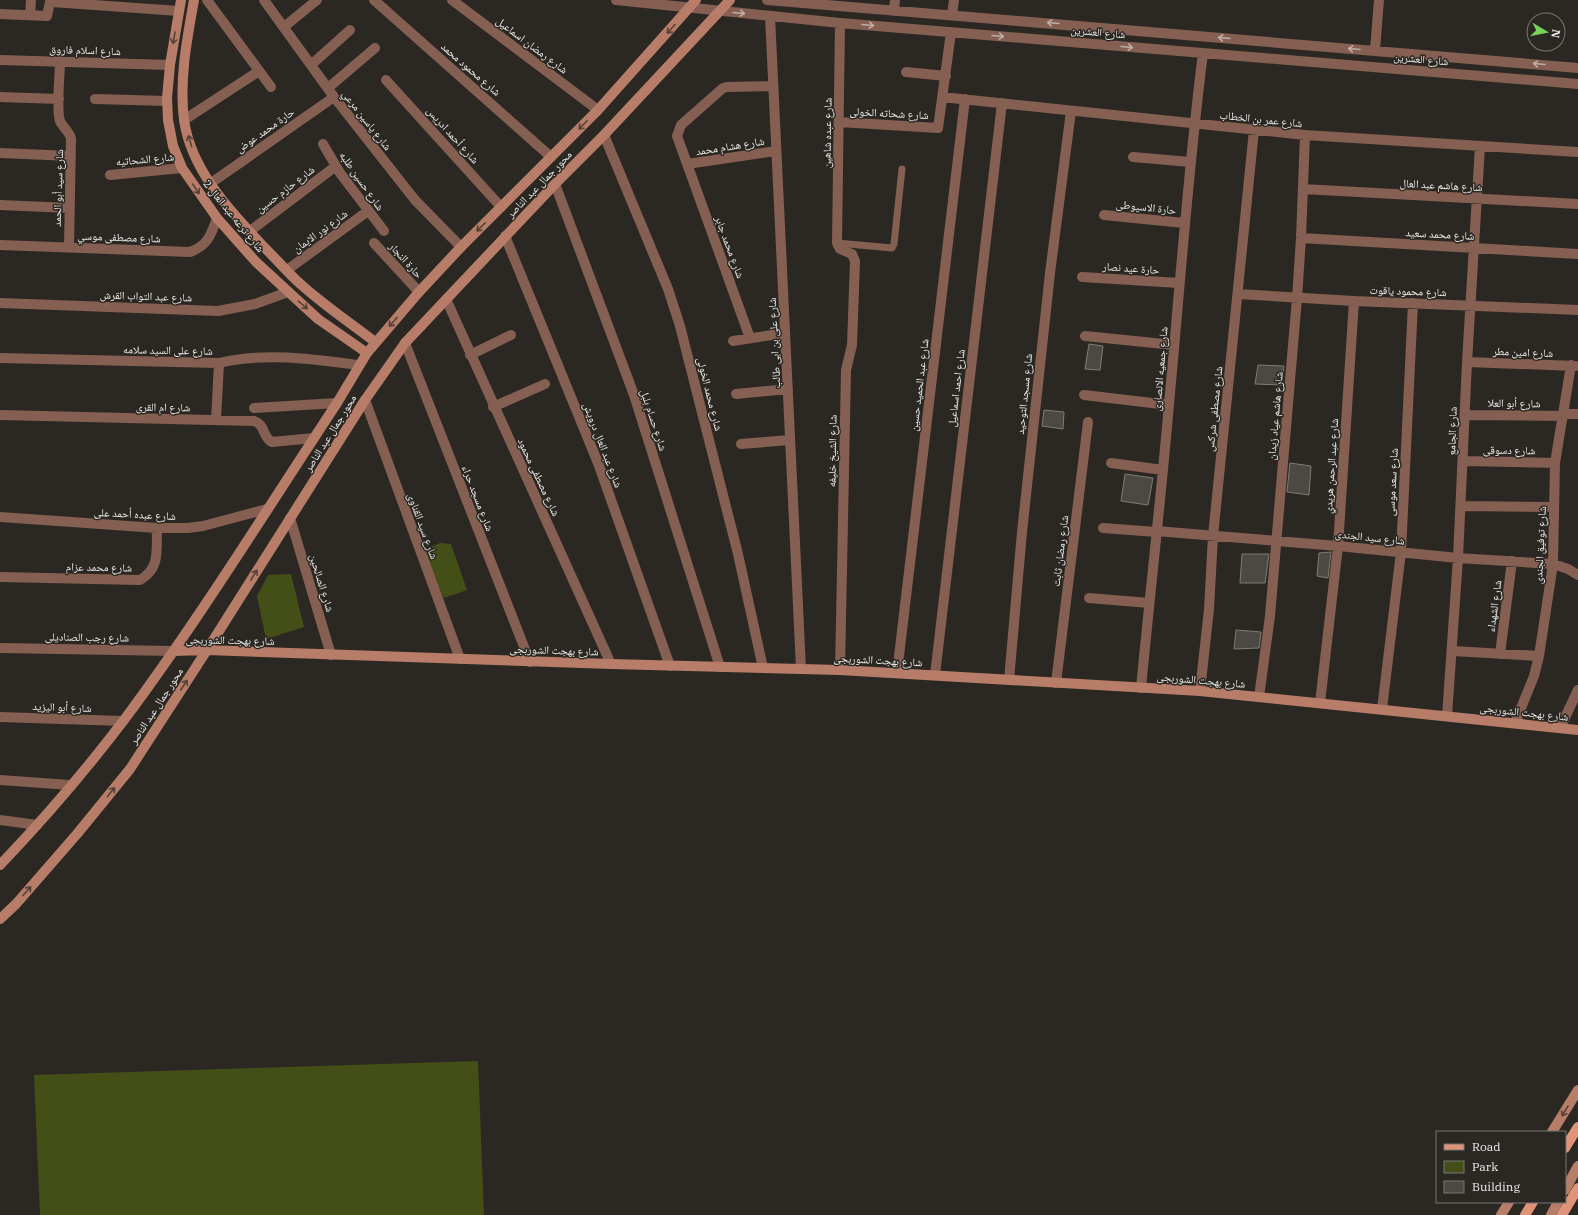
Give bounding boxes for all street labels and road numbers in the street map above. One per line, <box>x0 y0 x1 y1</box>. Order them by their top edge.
street label: شارع رمضان اسماعيل <box>493 13 571 77</box>
street label: شارع العشرين <box>1070 23 1126 41</box>
street label: شارع محمود محمد <box>438 39 504 99</box>
street label: شارع اسلام فاروق <box>49 42 121 58</box>
street label: شارع العشرين <box>1393 50 1449 68</box>
street label: شارع ياسين مرعي <box>338 87 395 154</box>
street label: شارع عبده شاهين <box>819 98 835 168</box>
street label: شارع أحمد ادريس <box>424 104 482 166</box>
street label: شارع شحاته الخولى <box>849 104 929 122</box>
street label: حارة محمد عوض <box>233 105 297 155</box>
street label: شارع عمر بن الخطاب <box>1219 108 1303 130</box>
street label: شارع هشام محمد <box>695 134 765 158</box>
street label: محور جمال عبد الناصر <box>503 147 575 221</box>
street label: شارع سيد أبو الحمد <box>50 149 66 227</box>
street label: شارع الشحاتيه <box>115 149 175 169</box>
street label: شارع حسين طلبه <box>337 149 387 213</box>
street label: شارع حازم حسين <box>253 162 317 216</box>
street label: شارع هاشم عبد العال <box>1399 176 1483 195</box>
street label: شارع ترعه عبد العال 2 <box>200 177 268 255</box>
street label: حارة الاسيوطى <box>1115 197 1177 217</box>
street label: شارع نور الايمان <box>290 206 350 256</box>
street label: شارع محمد جابر <box>712 213 748 280</box>
street label: شارع محمد سعيد <box>1405 225 1475 243</box>
street label: شارع مصطفى موسي <box>77 229 161 247</box>
street label: حارة النجار <box>386 238 426 281</box>
street label: حارة عيد نصار <box>1101 259 1160 277</box>
street label: شارع محمود ياقوت <box>1369 283 1447 299</box>
street label: شارع عبد التواب القرش <box>100 287 192 305</box>
street label: شارع على بن ابى طالب <box>765 297 783 389</box>
street label: شارع جمعيه الانصارى <box>1149 326 1171 412</box>
street label: شارع عبد الحميد حسين <box>906 338 932 432</box>
street label: شارع على السيد سلامه <box>123 342 213 358</box>
street label: شارع امين مطر <box>1492 344 1553 360</box>
street label: شارع احمد اسماعيل <box>944 348 968 428</box>
street label: شارع مسجد التوحيد <box>1013 353 1035 435</box>
street label: شارع محمد الخولى <box>694 356 726 432</box>
street label: شارع مصطفى شركس <box>1203 366 1225 452</box>
street label: شارع هاشم عياد زيدان <box>1264 371 1287 461</box>
street label: شارع حسام بلبل <box>637 387 671 453</box>
street label: محور جمال عبد الناصر <box>300 392 359 475</box>
street label: شارع أبو العلا <box>1487 396 1541 410</box>
street label: شارع ام القرى <box>136 400 190 414</box>
street label: شارع عبد العال درويش <box>580 400 626 490</box>
street label: شارع الجامع <box>1444 406 1460 456</box>
street label: شارع الشيخ خليفه <box>824 415 840 487</box>
street label: شارع عبد الرحمن هريدي <box>1321 418 1343 514</box>
street label: شارع مصطفى محمود <box>515 436 563 518</box>
street label: شارع دسوقى <box>1483 443 1535 457</box>
street label: شارع سعد موسى <box>1383 448 1401 516</box>
street label: شارع مسجد حراء <box>459 463 497 533</box>
street label: شارع سيد القناوى <box>405 491 441 561</box>
street label: شارع عبده أحمد على <box>94 505 176 523</box>
street label: شارع توفيق الجندى <box>1531 506 1549 584</box>
street label: شارع رمضان ثابت <box>1049 515 1071 587</box>
street label: شارع سيد الجندى <box>1334 526 1406 548</box>
street label: شارع الصالحين <box>307 552 337 614</box>
street label: شارع محمد عزام <box>66 559 132 575</box>
street label: شارع الشهداء <box>1483 579 1505 633</box>
street label: شارع رجب الصناديلى <box>45 629 129 645</box>
street label: شارع بهجت الشوربجى <box>185 632 275 648</box>
street label: شارع بهجت الشوربجى <box>509 641 599 659</box>
street label: شارع بهجت الشوربجى <box>833 651 923 669</box>
street label: محور جمال عبد الناصر <box>126 665 186 748</box>
street label: شارع بهجت الشوربجى <box>1156 669 1246 691</box>
street label: شارع أبو اليزيد <box>32 699 92 715</box>
street label: شارع بهجت الشوربجى <box>1479 700 1569 724</box>

